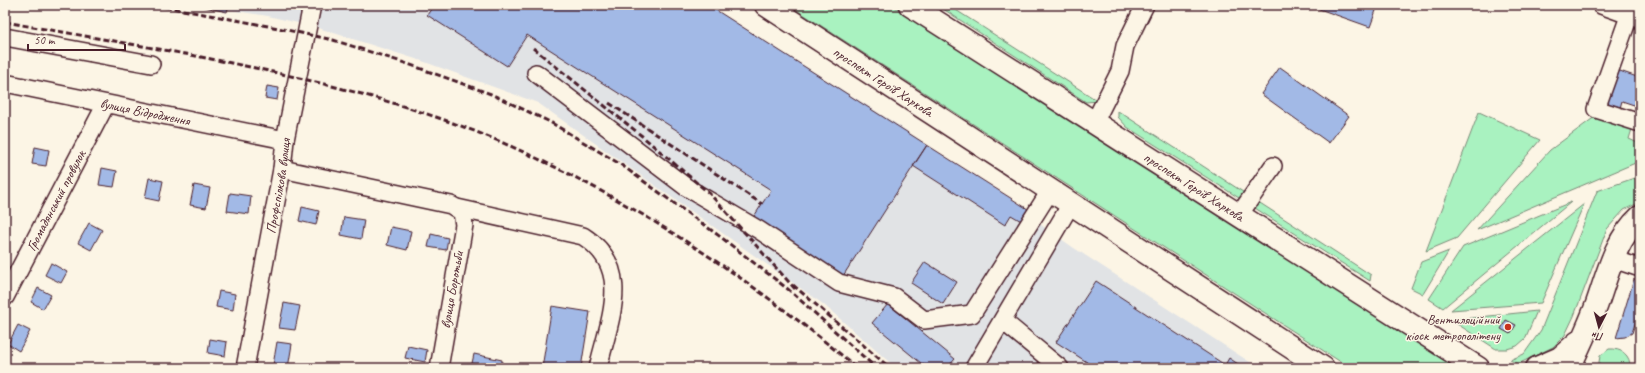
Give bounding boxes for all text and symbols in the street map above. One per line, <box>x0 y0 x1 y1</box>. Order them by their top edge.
scale bar <box>28 26 125 52</box>
text: 50 m <box>34 32 56 48</box>
street label: проспект Героїв Харкова <box>830 43 937 121</box>
street label: вулиця Відродження <box>99 94 193 129</box>
street label: Профспілкова вулиця <box>262 136 294 235</box>
street label: Громадянський провулок <box>22 145 90 254</box>
street label: проспект Героїв Харкова <box>1141 148 1248 225</box>
street label: вулиця Боротьби <box>437 248 467 330</box>
north arrow <box>1579 307 1619 347</box>
place label: Вентиляційний кіоск метрополітену <box>1406 311 1501 344</box>
marker: Вентиляційний кіоск метрополітену <box>1503 322 1513 332</box>
text: Пн <box>1590 329 1604 345</box>

